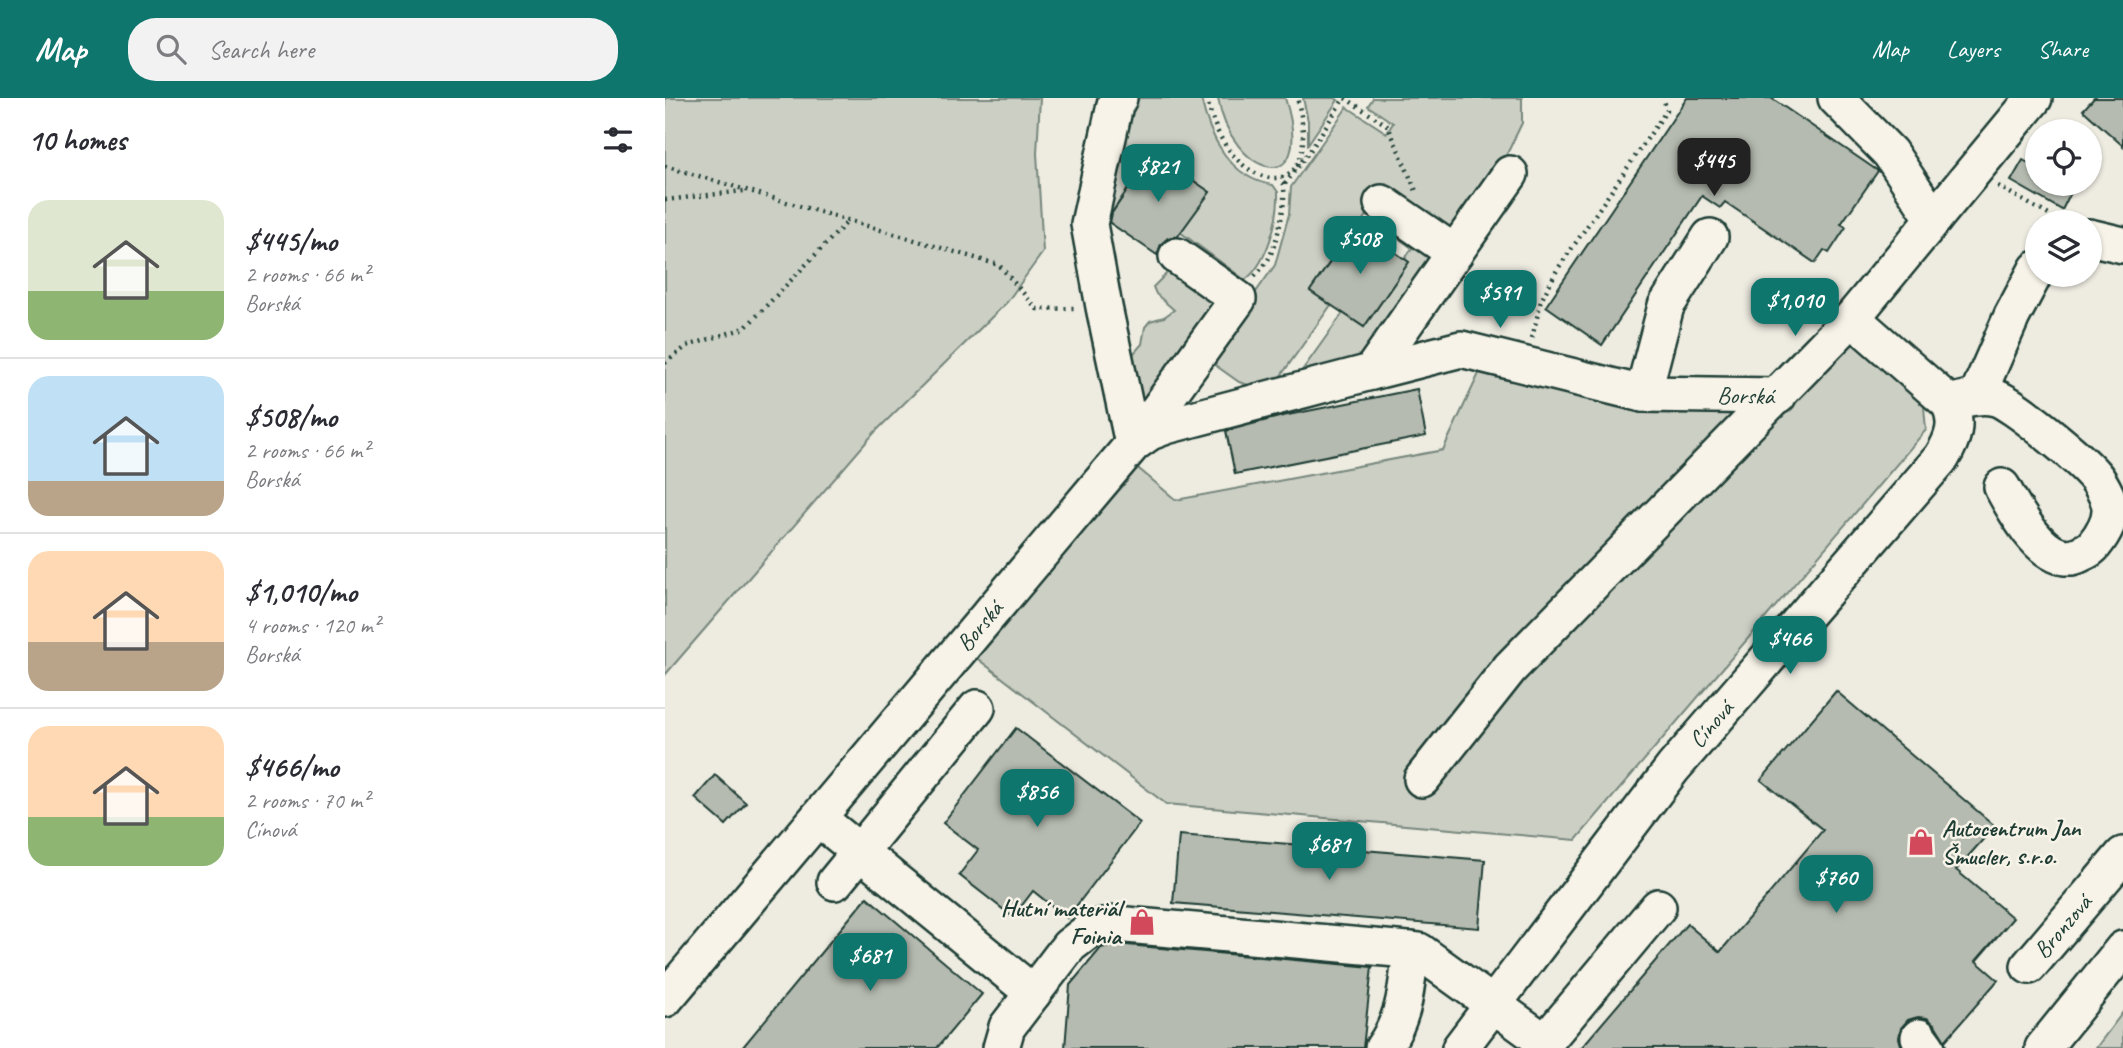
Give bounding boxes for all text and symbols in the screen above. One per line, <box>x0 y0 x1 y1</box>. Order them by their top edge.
search box <box>128 18 618 81</box>
text: Map <box>35 28 86 70</box>
icon: search <box>152 30 190 68</box>
text: Search here <box>208 33 314 66</box>
text: Map <box>1872 34 1909 64</box>
text: Layers <box>1947 34 2000 64</box>
text: Share <box>2038 34 2088 64</box>
map controls <box>2025 119 2102 287</box>
button: locate <box>2025 119 2102 196</box>
text: 10 homes <box>28 121 126 159</box>
icon: filters <box>599 121 637 159</box>
pin: $445 <box>1673 139 1755 198</box>
pin: $821 <box>1117 144 1199 204</box>
text: $445 <box>1693 146 1735 175</box>
text: $821 <box>1137 152 1179 181</box>
button: layers <box>2025 210 2102 287</box>
pin: $508 <box>1319 216 1401 276</box>
text: $445/mo <box>245 222 337 260</box>
text: $508 <box>1339 224 1381 253</box>
icon: home <box>84 228 168 312</box>
text: 2 rooms · 66 m² <box>245 260 369 289</box>
pin: $591 <box>1459 271 1541 330</box>
text: $591 <box>1480 278 1520 307</box>
pin: $1,010 <box>1738 278 1852 338</box>
text: $1,010 <box>1767 286 1823 315</box>
text: Borská <box>245 289 300 318</box>
street label: Borská <box>1717 380 1777 411</box>
text: $508/mo <box>245 398 337 436</box>
icon: home <box>84 404 168 488</box>
text: 2 rooms · 66 m² <box>245 436 369 465</box>
text: Borská <box>245 465 300 494</box>
text: $1,010/mo <box>245 573 357 611</box>
icon: home <box>84 579 168 663</box>
street label: Borská <box>950 593 1011 657</box>
text: 4 rooms · 120 m² <box>245 611 380 640</box>
pin: $466 <box>1749 616 1831 676</box>
text: $466 <box>1769 624 1811 653</box>
text: Borská <box>245 640 300 669</box>
street label: Cínová <box>1682 692 1742 754</box>
text: $466/mo <box>245 748 339 786</box>
icon: home <box>84 754 168 838</box>
pin: $856 <box>996 770 1078 829</box>
text: $856 <box>1016 777 1058 806</box>
text: 2 rooms · 70 m² <box>245 786 369 815</box>
place label: Autocentrum Jan Šmucler, s.r.o. <box>1942 813 2082 871</box>
text: Cínová <box>245 815 296 844</box>
pin: $681 <box>1288 822 1370 882</box>
shop icon: Autocentrum Jan Šmucler, s.r.o. <box>1906 827 1936 857</box>
text: $681 <box>1308 830 1350 859</box>
pin: $760 <box>1795 856 1877 915</box>
text: $760 <box>1815 863 1857 892</box>
street label: Bronzová <box>2027 886 2100 965</box>
place label: Hutní materiál Foinia <box>1001 893 1126 951</box>
shop icon: Hutní materiál Foinia <box>1127 907 1157 937</box>
pin: $681 <box>829 934 911 993</box>
text: $681 <box>849 941 891 970</box>

